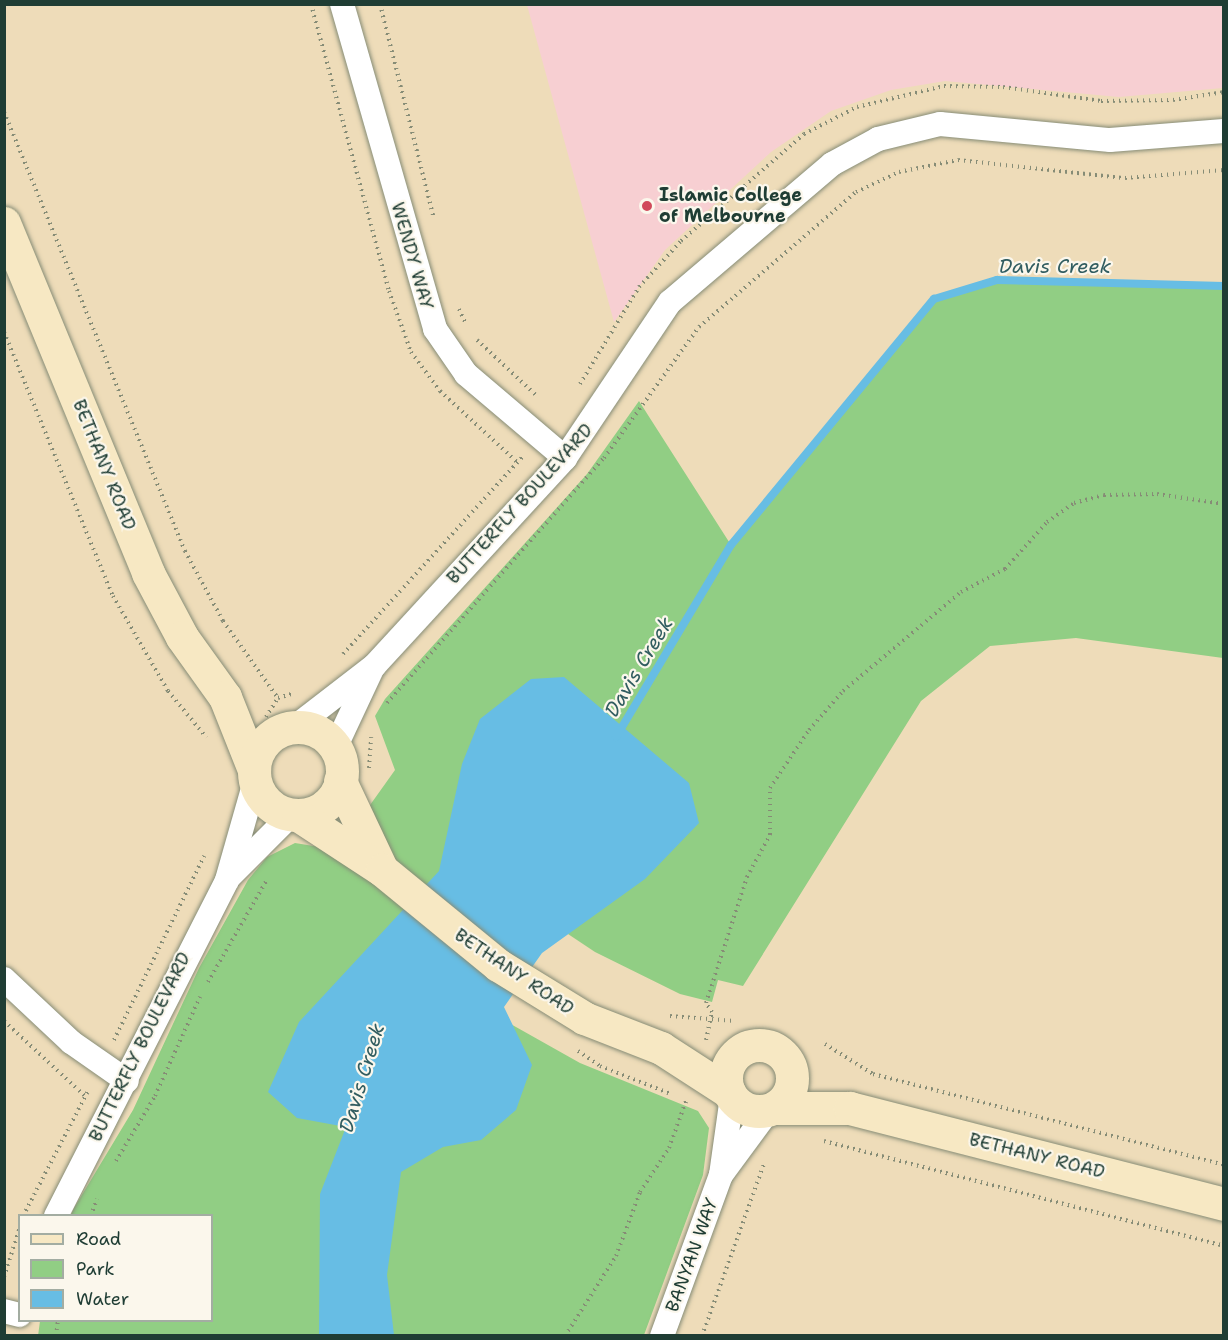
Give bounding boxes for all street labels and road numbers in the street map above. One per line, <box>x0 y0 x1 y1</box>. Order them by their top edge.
street label: WENDY WAY <box>386 200 438 312</box>
street label: BETHANY ROAD <box>68 397 140 533</box>
street label: BUTTERFLY BOULEVARD <box>442 419 598 589</box>
street label: BETHANY ROAD <box>450 924 578 1020</box>
street label: BUTTERFLY BOULEVARD <box>85 949 195 1145</box>
street label: BETHANY ROAD <box>967 1129 1107 1183</box>
street label: BANYAN WAY <box>661 1195 723 1315</box>

